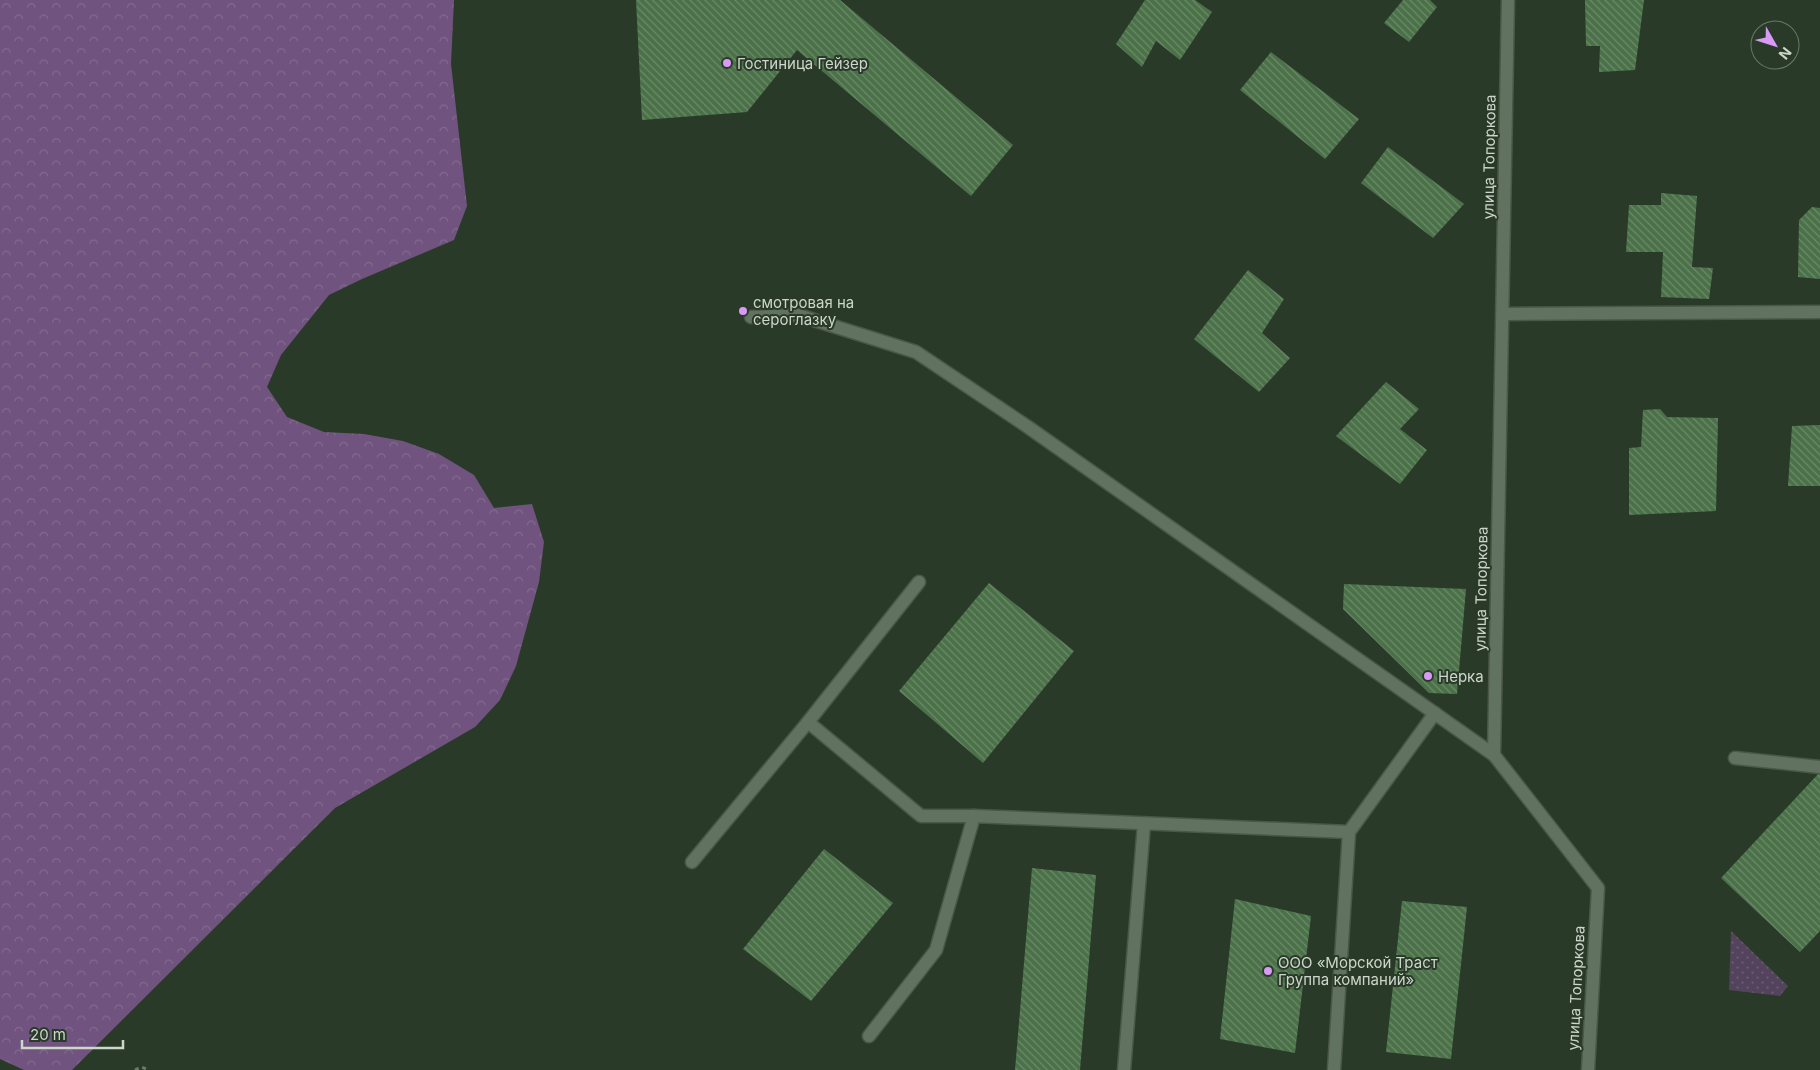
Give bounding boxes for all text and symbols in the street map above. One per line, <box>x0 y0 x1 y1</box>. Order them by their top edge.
north arrow <box>1750 20 1800 70</box>
text: N <box>1776 44 1795 63</box>
place label: Гостиница Гейзер <box>737 54 868 73</box>
marker: Гостиница Гейзер <box>721 57 733 69</box>
street label: улица Топоркова <box>1478 94 1500 220</box>
place label: смотровая на сероглазку <box>753 293 854 329</box>
marker: смотровая на сероглазку <box>737 305 749 317</box>
street label: улица Топоркова <box>1470 526 1492 652</box>
place label: Нерка <box>1438 667 1484 686</box>
marker: Нерка <box>1422 670 1434 682</box>
street label: улица Топоркова <box>1563 925 1589 1051</box>
place label: ООО «Морской Траст Группа компаний» <box>1278 953 1438 989</box>
marker: ООО «Морской Траст Группа компаний» <box>1262 965 1274 977</box>
scale bar <box>22 1018 124 1050</box>
text: 20 m <box>30 1025 66 1044</box>

